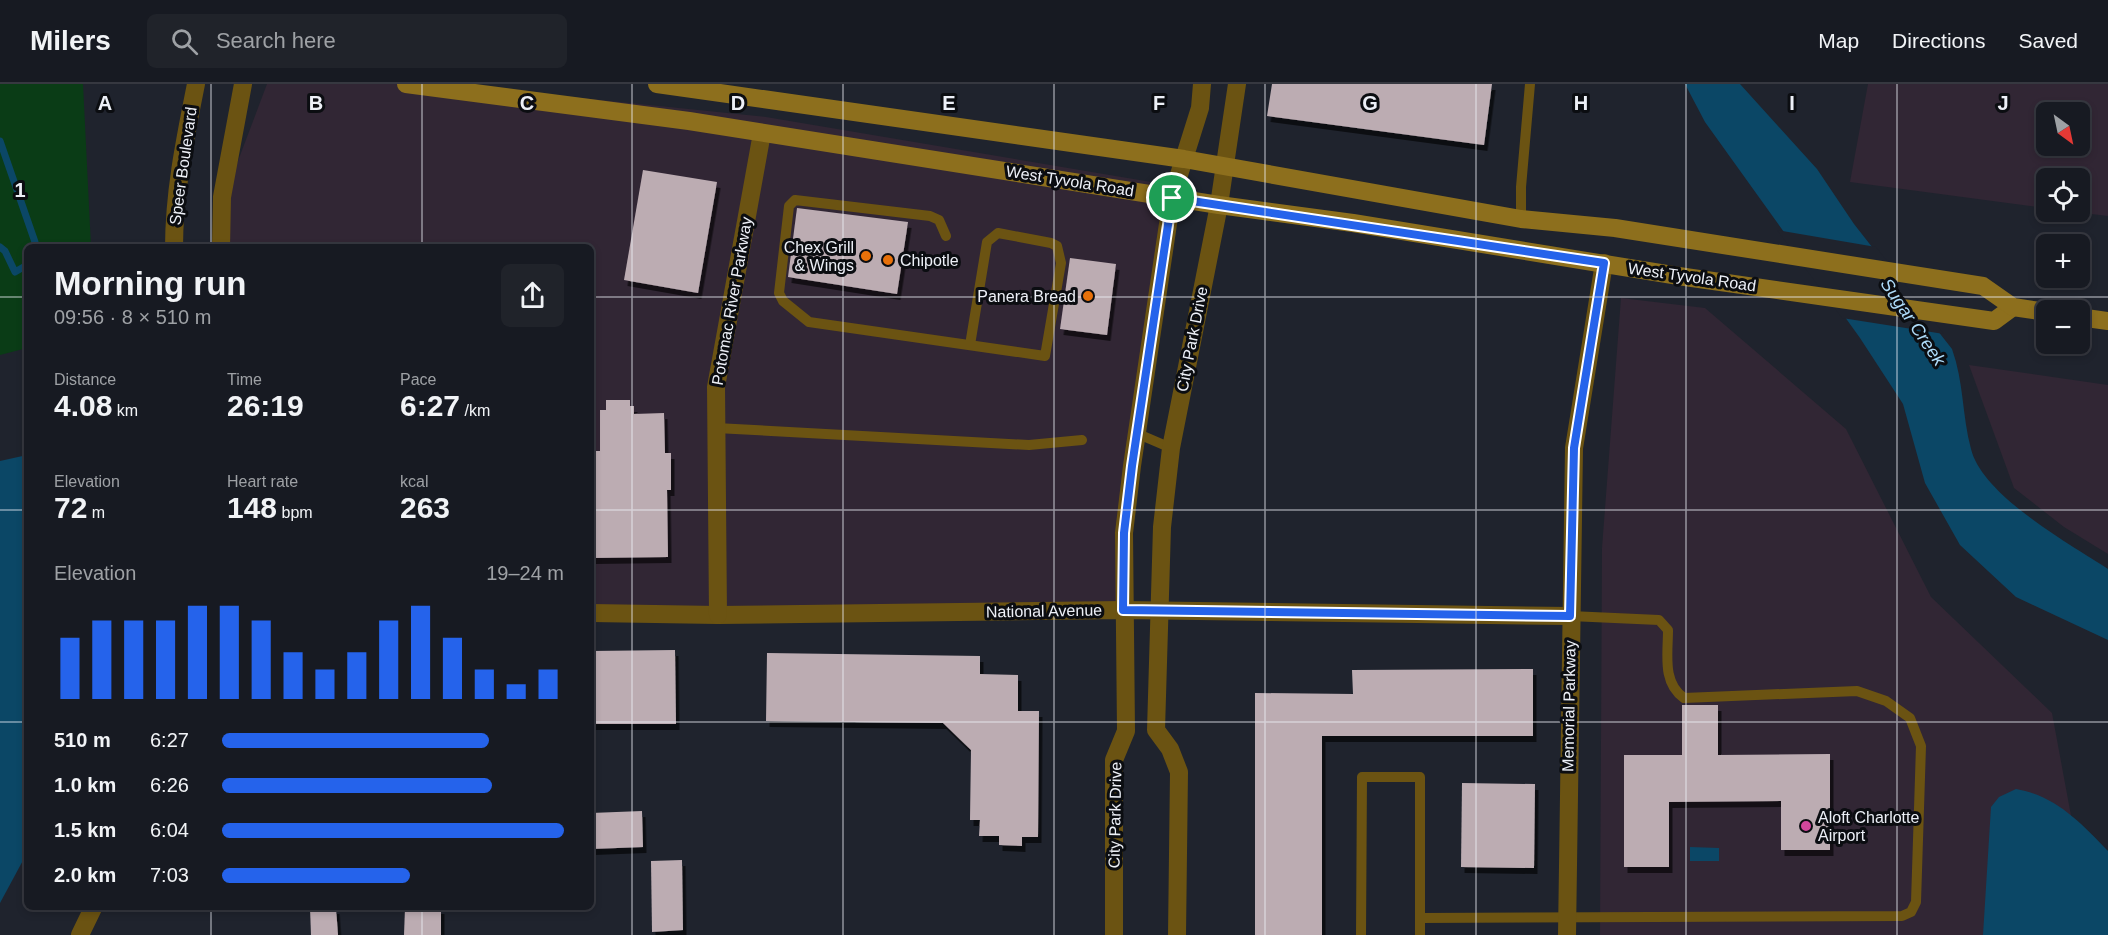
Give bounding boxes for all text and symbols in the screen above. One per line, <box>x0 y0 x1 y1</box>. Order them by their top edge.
search box <box>147 14 567 68</box>
text: Milers <box>30 25 111 56</box>
icon: search <box>168 25 201 58</box>
text: Search here <box>216 28 336 53</box>
text: Map <box>1818 29 1859 52</box>
text: Directions <box>1892 29 1985 52</box>
text: Saved <box>2018 29 2078 52</box>
text: A <box>98 92 112 114</box>
text: B <box>309 92 323 114</box>
text: C <box>520 92 534 114</box>
text: D <box>731 92 745 114</box>
text: E <box>942 92 956 114</box>
text: F <box>1153 92 1165 114</box>
text: G <box>1362 92 1378 114</box>
text: H <box>1574 92 1588 114</box>
text: I <box>1789 92 1795 114</box>
text: J <box>1997 92 2009 114</box>
north arrow <box>2036 102 2090 156</box>
map controls <box>2036 102 2090 354</box>
street label: Speer Boulevard <box>166 106 200 226</box>
street label: West Tyvola Road <box>1005 162 1135 200</box>
button: locate <box>2036 168 2090 222</box>
pin <box>1146 172 1197 223</box>
text: 1 <box>14 179 26 201</box>
icon: arrive <box>1155 181 1188 214</box>
street label: Potomac River Parkway <box>709 215 755 387</box>
button: + <box>2036 234 2090 288</box>
place label: Chex Grill & Wings <box>784 239 854 274</box>
marker: Chex Grill & Wings <box>859 249 873 263</box>
place label: Chipotle <box>900 252 959 269</box>
marker: Chipotle <box>881 253 895 267</box>
street label: West Tyvola Road <box>1627 260 1757 294</box>
button: share <box>501 264 564 327</box>
text: Morning run <box>54 265 246 302</box>
water label: Sugar Creek <box>1876 275 1950 370</box>
street label: City Park Drive <box>1173 285 1211 393</box>
place label: Panera Bread <box>977 288 1076 305</box>
marker: Panera Bread <box>1081 289 1095 303</box>
button: − <box>2036 300 2090 354</box>
text: 09:56 · 8 × 510 m <box>54 306 211 328</box>
text: Distance <box>54 371 116 388</box>
text: Time <box>227 371 262 388</box>
text: Pace <box>400 371 436 388</box>
text: 4.08 <box>54 389 112 422</box>
text: 26:19 <box>227 389 304 422</box>
text: 6:27 <box>400 389 460 422</box>
text: km <box>112 402 138 419</box>
text: /km <box>460 402 490 419</box>
text: Elevation <box>54 473 120 490</box>
text: Heart rate <box>227 473 298 490</box>
text: kcal <box>400 473 428 490</box>
text: 72 <box>54 491 87 524</box>
text: 148 <box>227 491 277 524</box>
text: 263 <box>400 491 450 524</box>
text: m <box>87 504 105 521</box>
text: bpm <box>277 504 313 521</box>
text: Elevation <box>54 562 136 584</box>
text: 19–24 m <box>486 562 564 584</box>
street label: National Avenue <box>986 601 1102 621</box>
street label: Memorial Parkway <box>1559 640 1579 772</box>
text: 510 m <box>54 729 111 751</box>
text: 6:27 <box>150 729 189 751</box>
street label: City Park Drive <box>1106 761 1124 868</box>
text: 1.0 km <box>54 774 116 796</box>
text: 6:26 <box>150 774 189 796</box>
place label: Aloft Charlotte Airport <box>1818 809 1919 844</box>
text: 1.5 km <box>54 819 116 841</box>
text: 6:04 <box>150 819 189 841</box>
marker: Aloft Charlotte Airport <box>1799 819 1813 833</box>
text: 2.0 km <box>54 864 116 886</box>
text: 7:03 <box>150 864 189 886</box>

